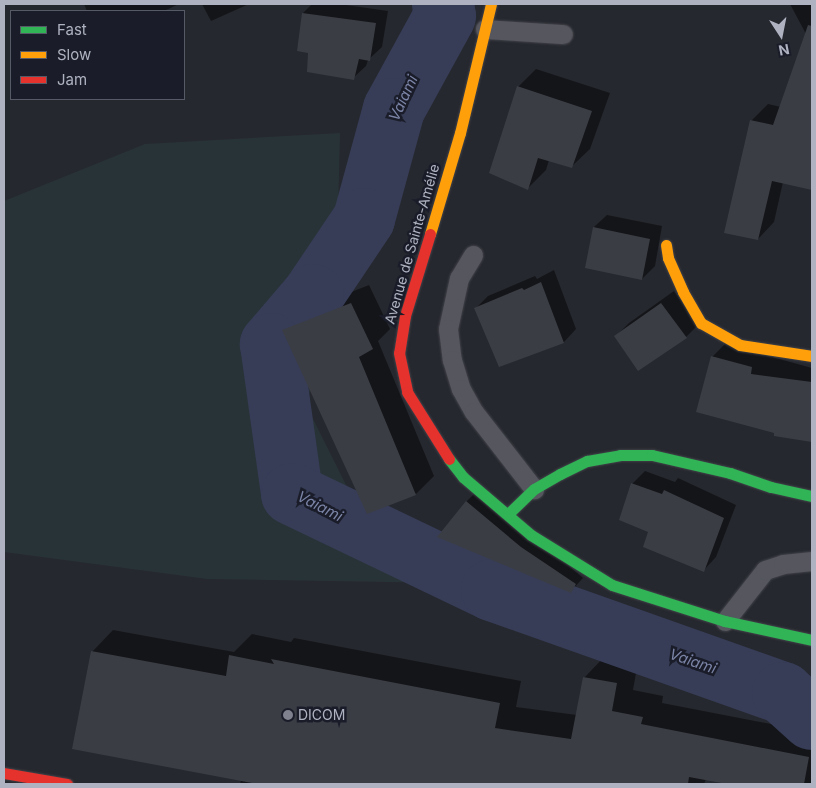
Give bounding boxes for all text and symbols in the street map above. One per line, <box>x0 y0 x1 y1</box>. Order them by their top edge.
legend <box>10 10 185 100</box>
north arrow <box>756 10 806 60</box>
text: Fast <box>57 20 87 39</box>
text: N <box>777 41 791 60</box>
text: Slow <box>57 45 91 64</box>
text: Jam <box>57 70 87 89</box>
water label: Vaiami <box>385 72 421 124</box>
street label: Avenue de Sainte-Amélie <box>381 162 443 326</box>
water label: Vaiami <box>294 487 346 525</box>
water label: Vaiami <box>667 645 719 677</box>
place label: DICOM <box>298 707 345 723</box>
marker: DICOM <box>282 709 294 721</box>

